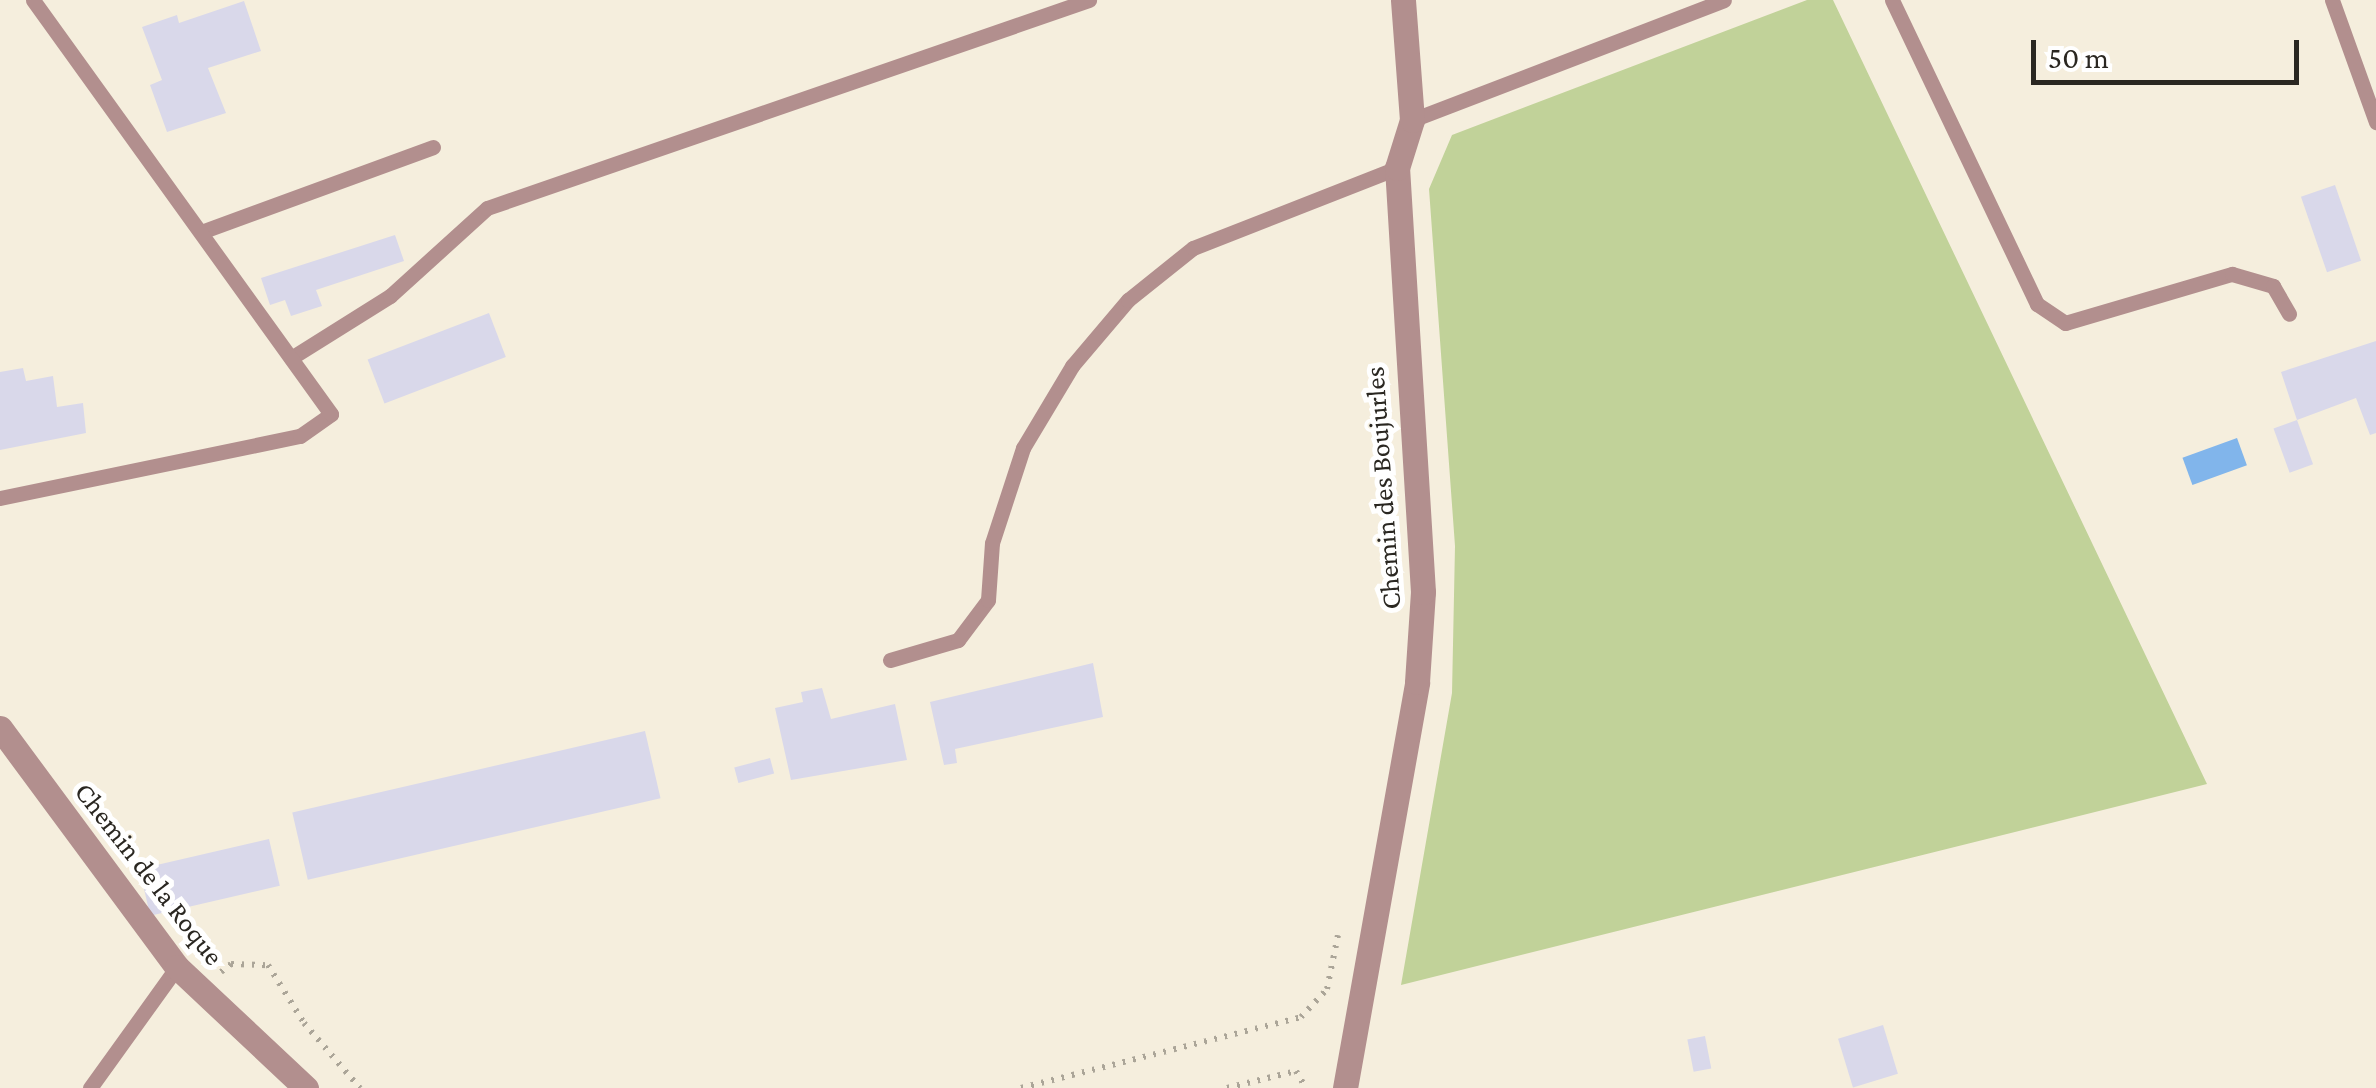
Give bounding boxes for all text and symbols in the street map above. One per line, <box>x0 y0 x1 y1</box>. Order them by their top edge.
scale bar <box>2036 20 2304 82</box>
text: 50 m <box>2048 41 2109 74</box>
street label: Chemin des Boujurles <box>1358 365 1408 611</box>
street label: Chemin de la Roque <box>67 776 231 972</box>

